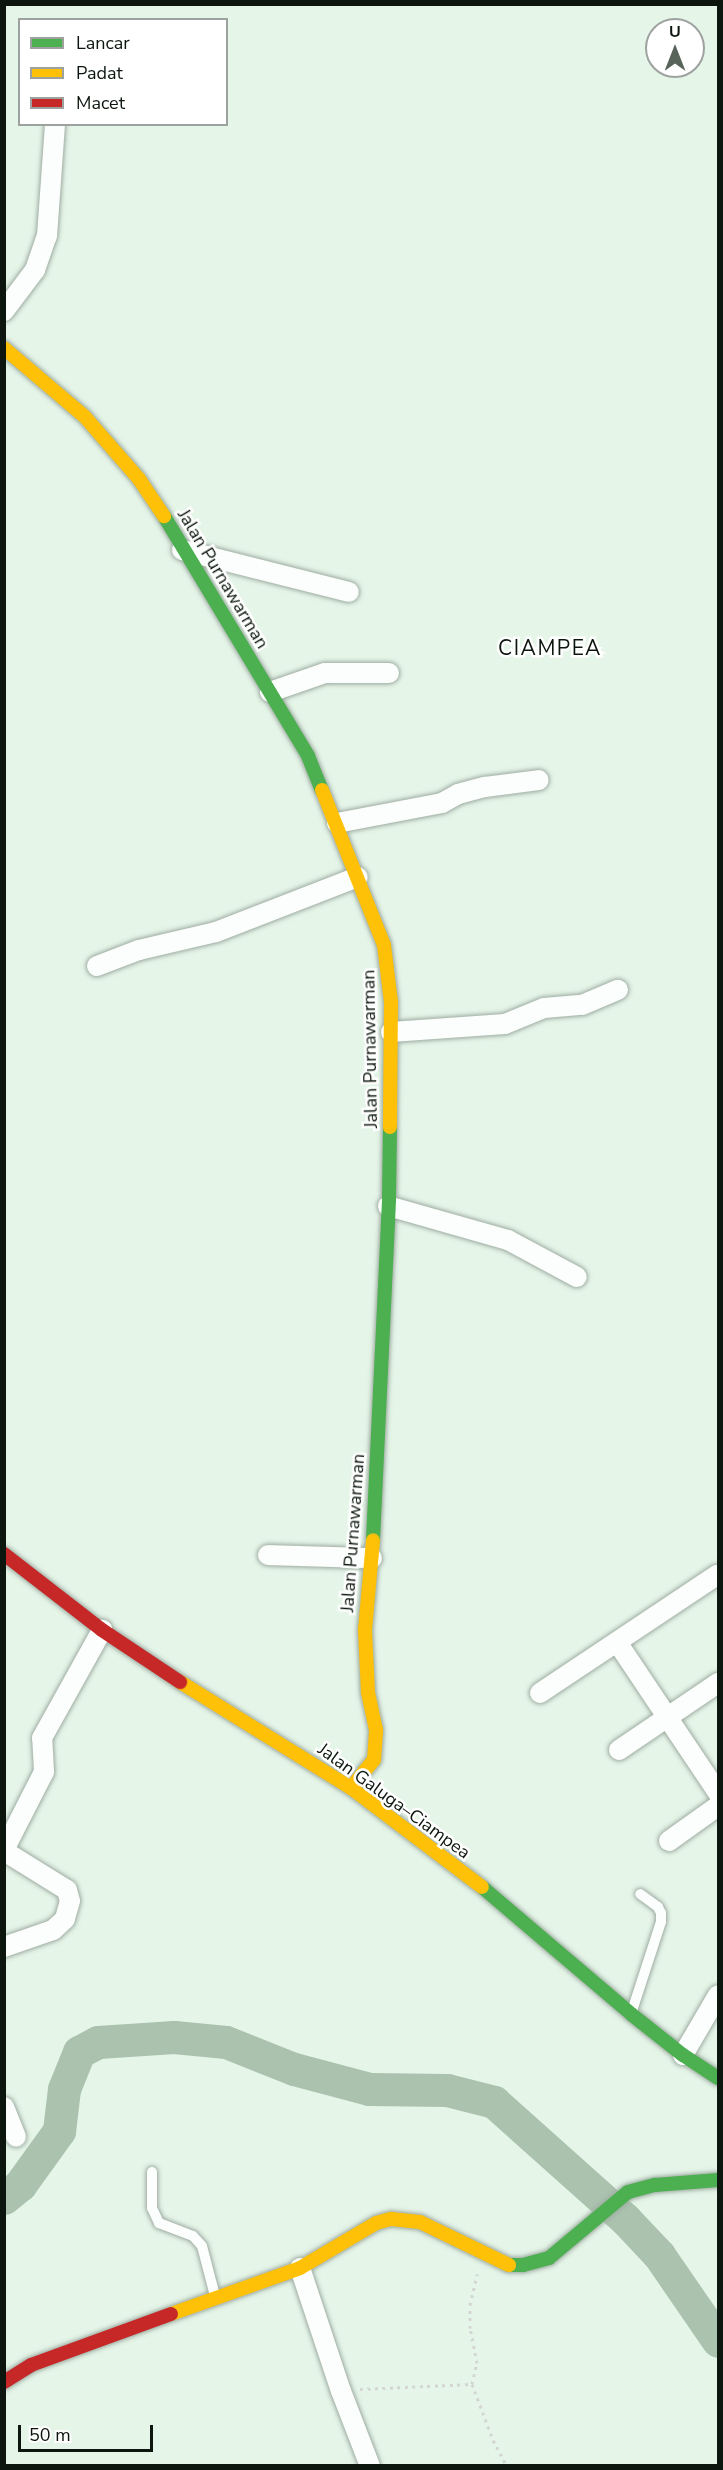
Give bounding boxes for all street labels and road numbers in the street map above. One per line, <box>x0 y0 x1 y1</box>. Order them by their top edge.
street label: Jalan Purnawarman <box>173 505 273 653</box>
street label: Jalan Purnawarman <box>358 969 382 1129</box>
street label: Jalan Purnawarman <box>337 1453 369 1613</box>
street label: Jalan Galuga–Ciampea <box>314 1738 474 1864</box>

